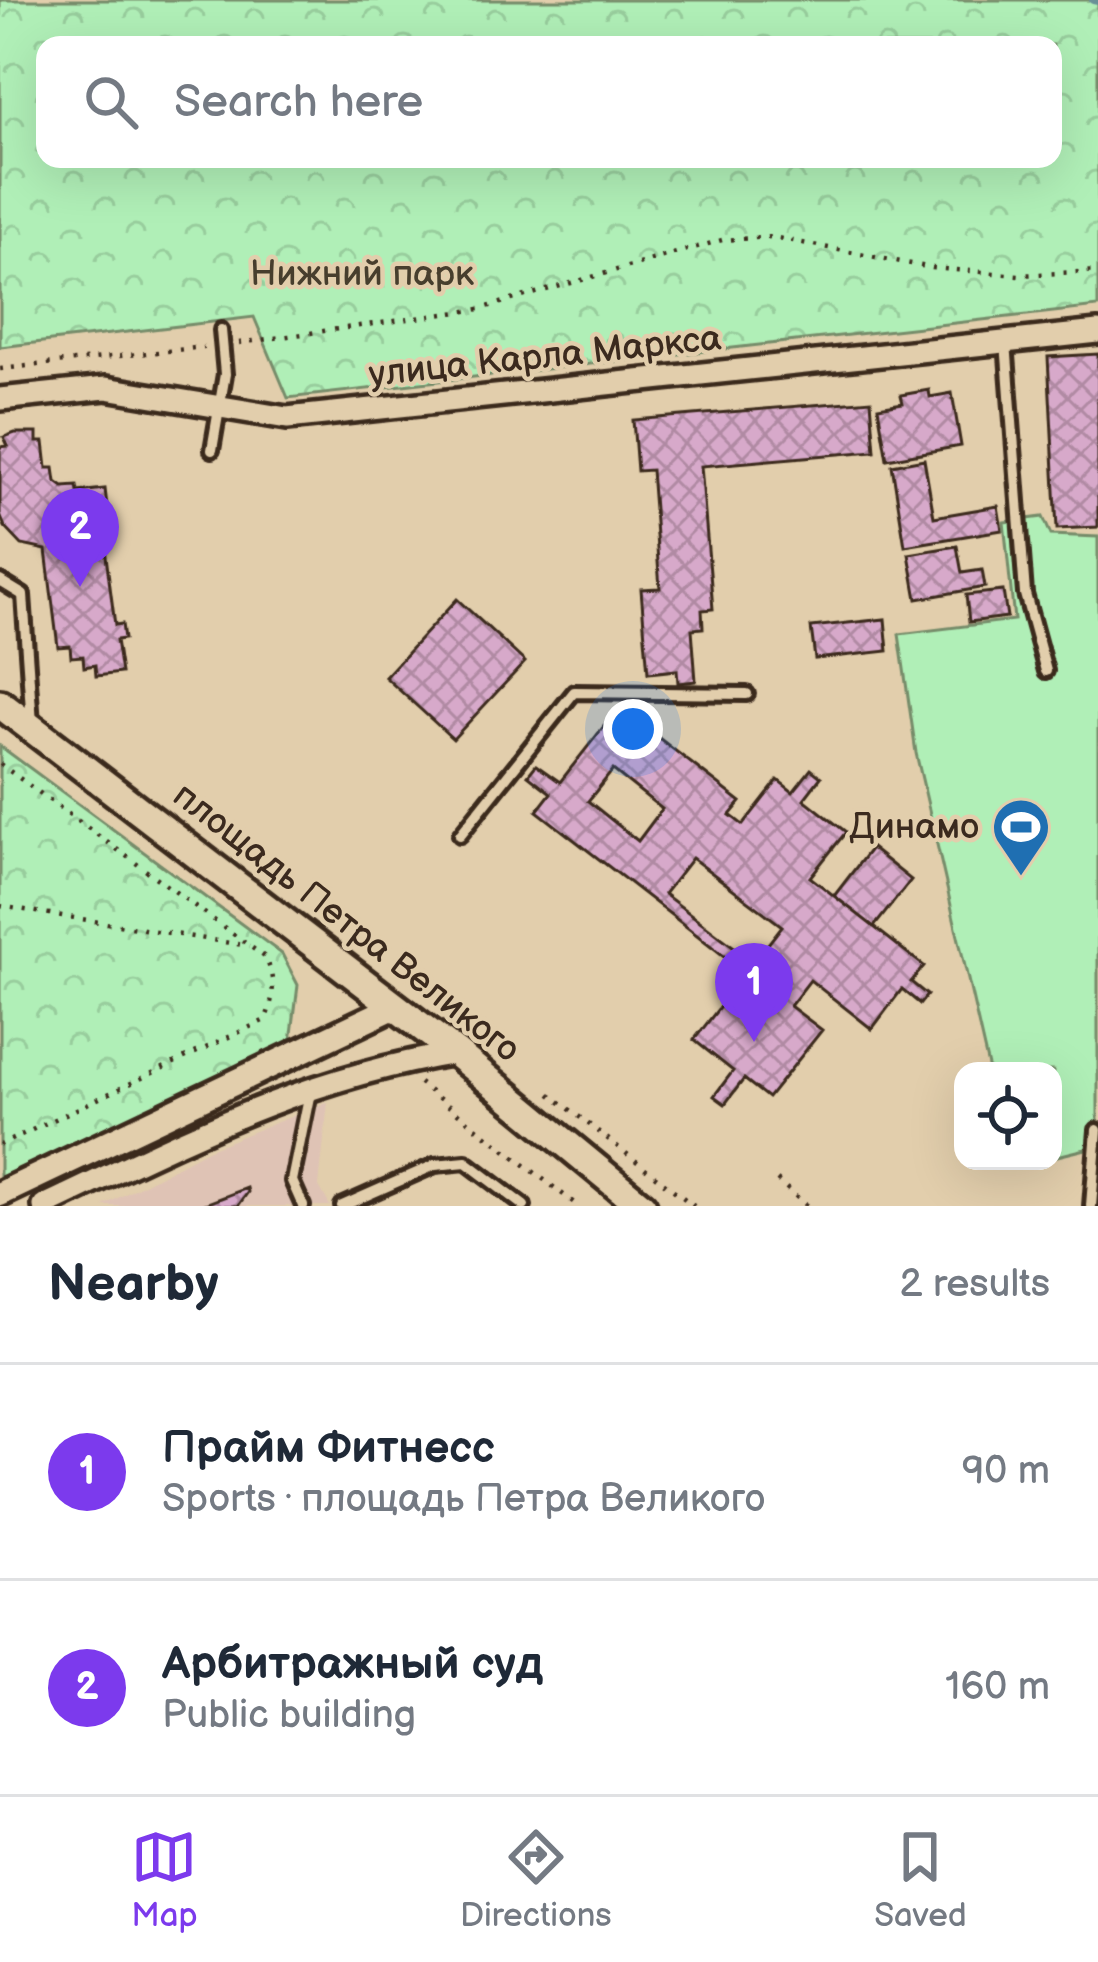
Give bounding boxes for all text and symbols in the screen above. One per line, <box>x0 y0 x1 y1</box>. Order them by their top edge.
search box <box>36 36 1062 168</box>
icon: search <box>78 69 144 135</box>
text: Search here <box>174 75 423 130</box>
park label: Нижний парк <box>250 253 474 296</box>
street label: улица Карла Маркса <box>367 317 723 397</box>
pin: 2 <box>41 488 119 587</box>
your location <box>603 699 663 759</box>
street label: площадь Петра Великого <box>164 774 528 1072</box>
sports icon: Динамо <box>990 796 1052 878</box>
place label: Динамо <box>849 806 979 849</box>
pin: 1 <box>715 943 793 1042</box>
map controls <box>954 1062 1062 1170</box>
button: locate <box>954 1062 1062 1170</box>
text: Nearby <box>48 1254 219 1315</box>
text: 2 results <box>899 1261 1050 1308</box>
text: Прайм Фитнесс <box>162 1421 495 1476</box>
text: 1 <box>79 1448 95 1495</box>
text: 90 m <box>962 1448 1050 1495</box>
text: Sports · площадь Петра Великого <box>162 1476 765 1523</box>
text: Арбитражный суд <box>162 1637 543 1692</box>
text: 2 <box>75 1664 99 1711</box>
text: 160 m <box>945 1664 1050 1711</box>
text: Public building <box>162 1692 416 1739</box>
tab: Map <box>131 1824 198 1936</box>
tab: Directions <box>460 1824 612 1936</box>
tab: Saved <box>874 1824 967 1936</box>

